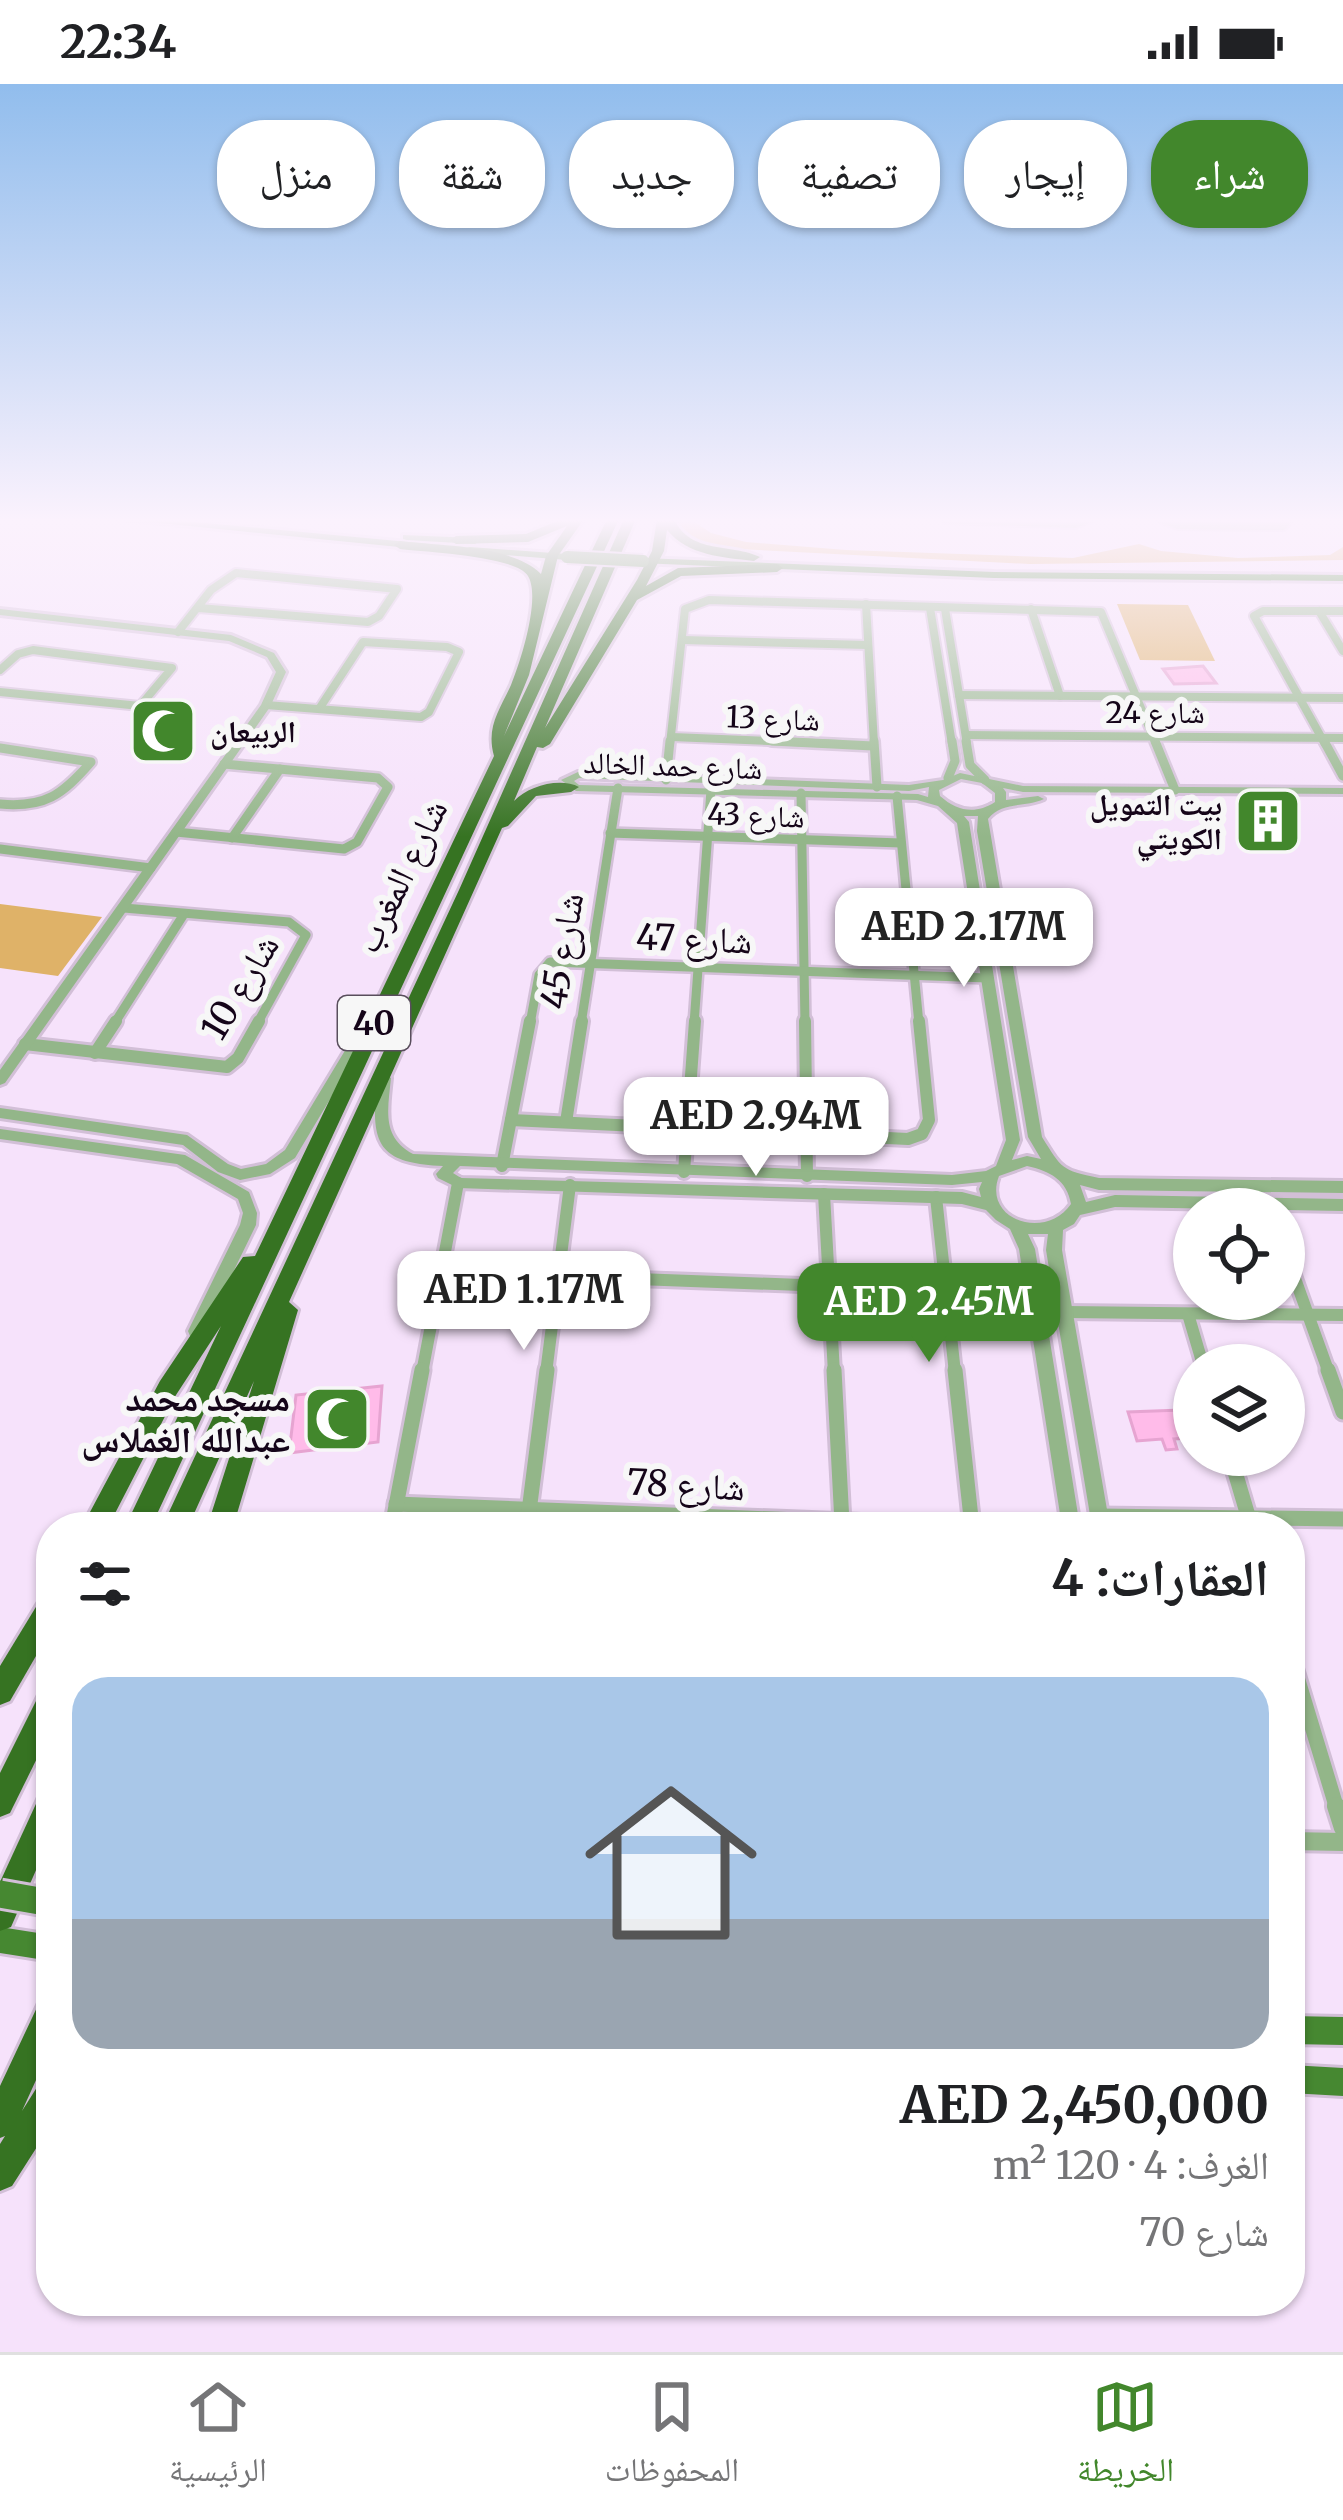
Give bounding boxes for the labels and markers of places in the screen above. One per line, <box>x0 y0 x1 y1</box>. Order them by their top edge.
mosque icon: الربيعان <box>128 696 198 766</box>
place label: الربيعان <box>210 712 296 750</box>
place label: بيت التمويل الكويتي <box>1090 785 1222 862</box>
building icon: بيت التمويل الكويتي <box>1233 786 1303 856</box>
pin: AED 2.17M <box>827 888 1101 990</box>
pin: AED 2.94M <box>619 1077 893 1179</box>
pin: AED 1.17M <box>387 1251 661 1353</box>
pin: AED 2.45M <box>792 1263 1066 1365</box>
place label: مسجد محمد عبدالله الغملاس <box>81 1376 290 1462</box>
mosque icon: مسجد محمد عبدالله الغملاس <box>302 1384 372 1454</box>

